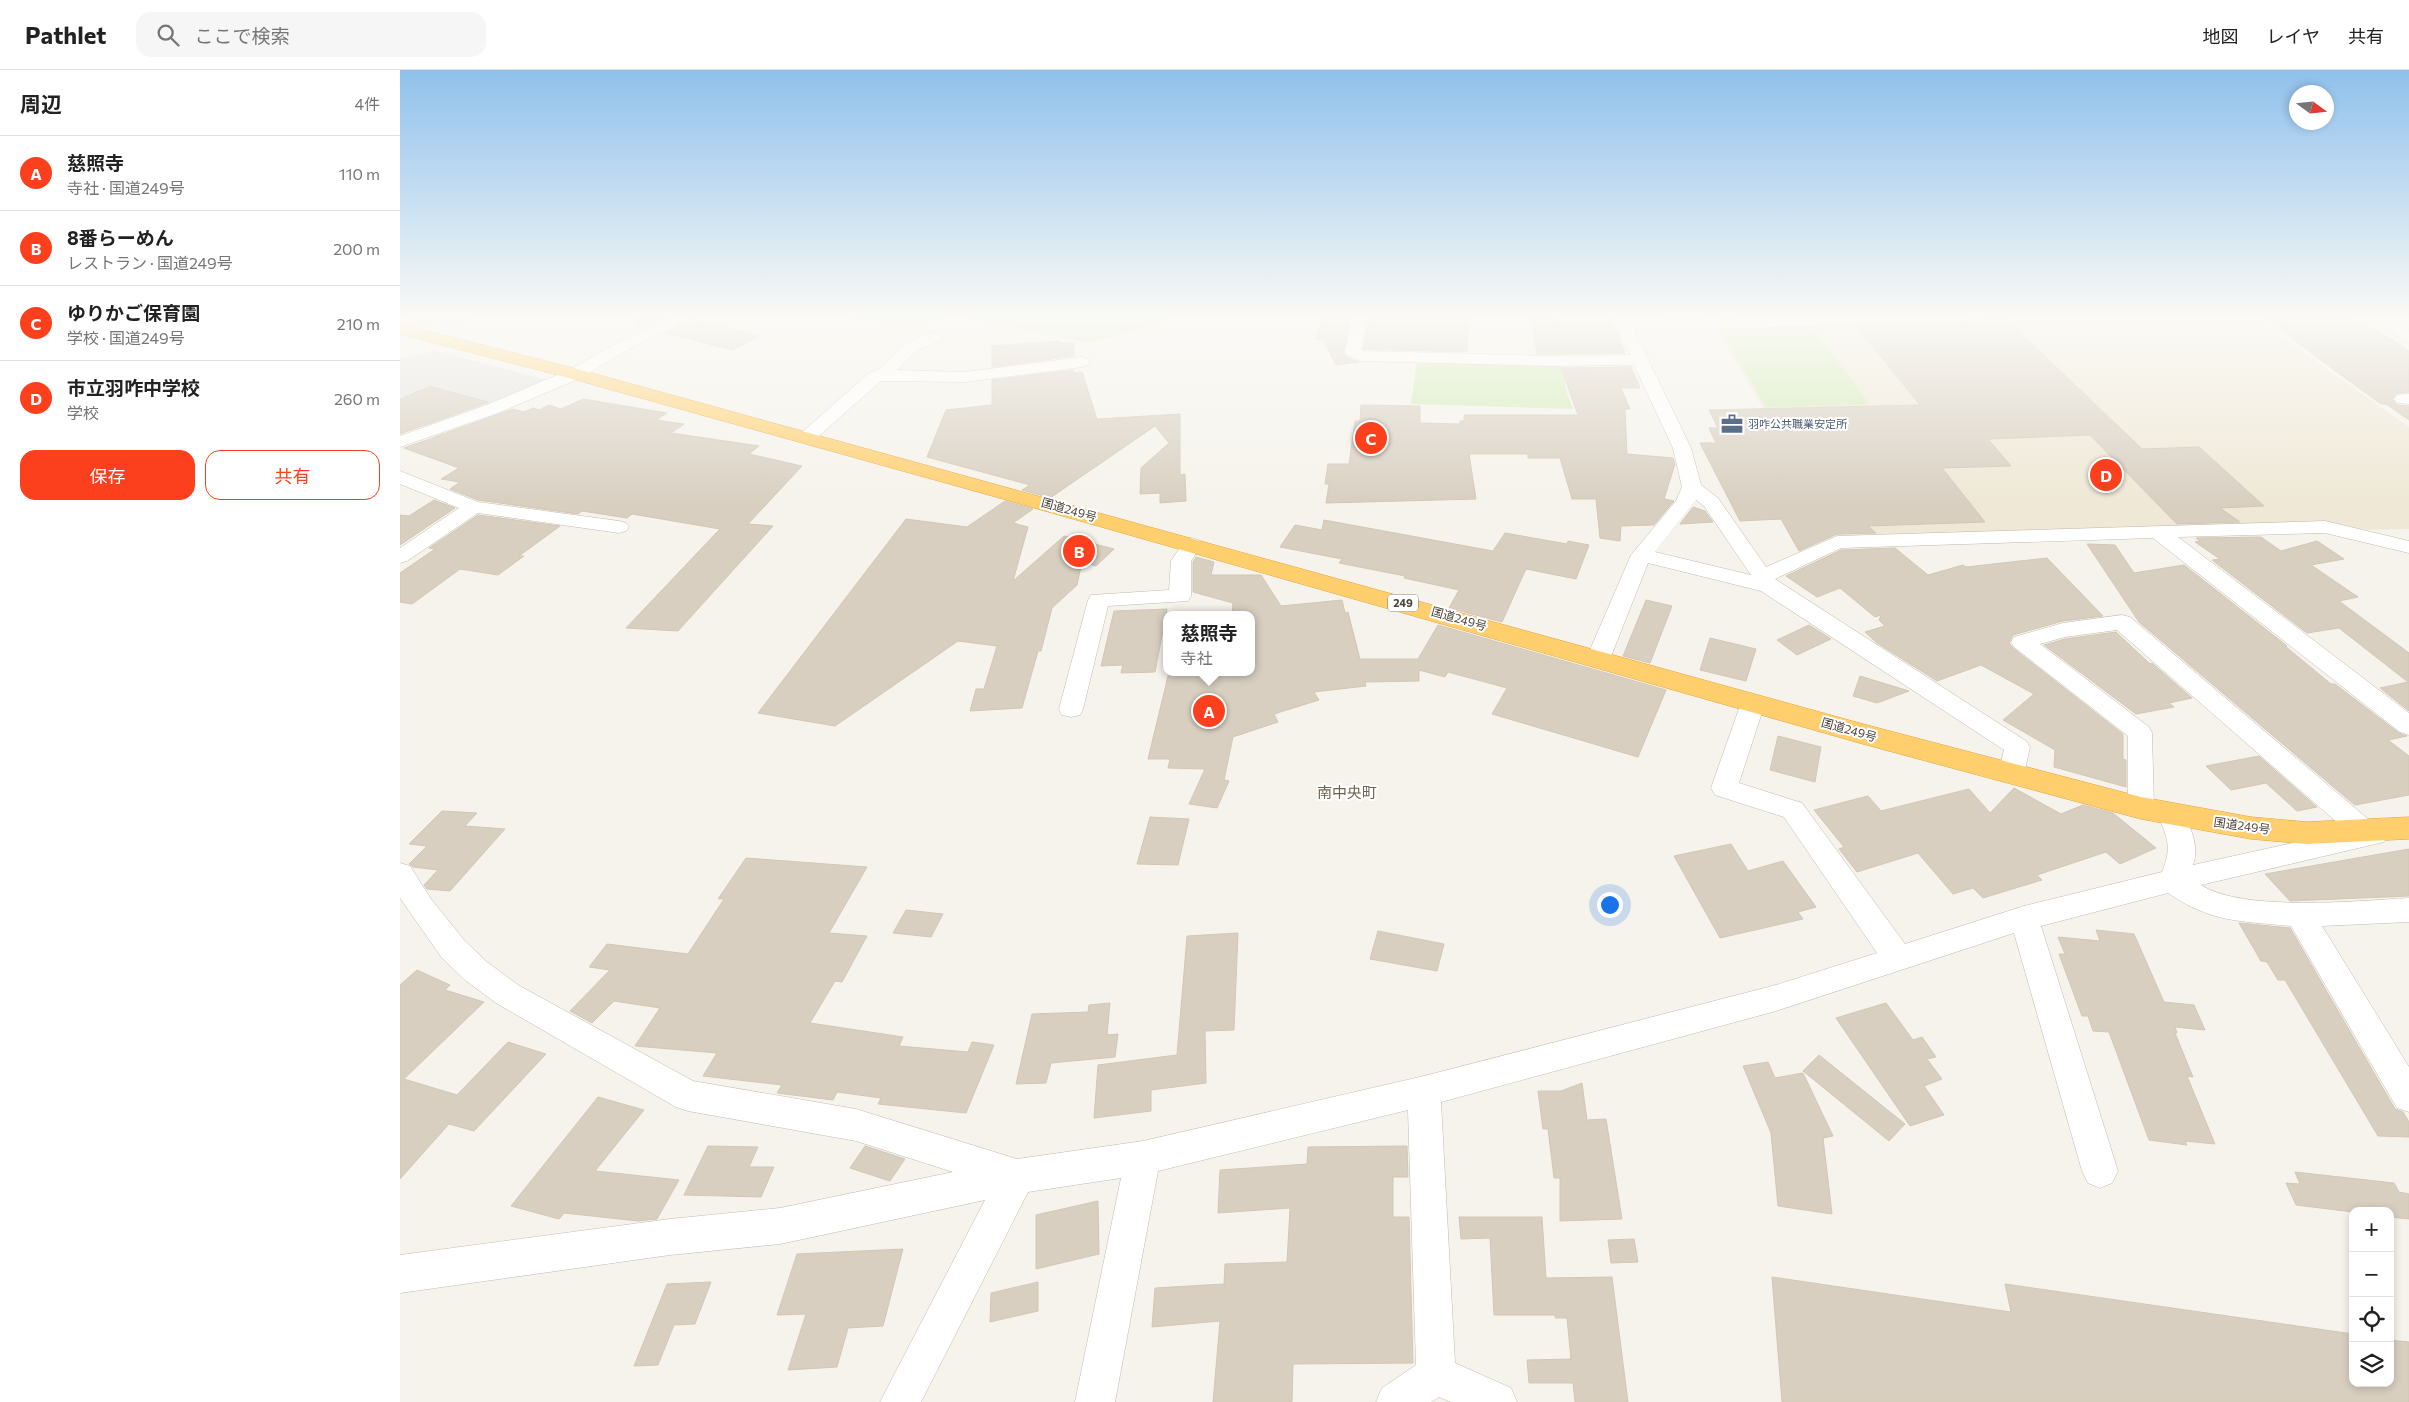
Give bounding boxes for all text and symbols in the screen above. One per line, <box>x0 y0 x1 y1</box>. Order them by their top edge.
search box <box>136 12 486 57</box>
text: Pathlet <box>25 20 106 49</box>
icon: search <box>154 21 182 49</box>
text: ここで検索 <box>194 24 290 47</box>
text: 地図 <box>2203 25 2239 47</box>
text: レイヤ <box>2267 25 2320 47</box>
text: 共有 <box>2348 25 2384 47</box>
north arrow <box>2289 85 2334 130</box>
text: 周辺 <box>20 91 62 116</box>
text: 4件 <box>354 94 380 113</box>
text: 慈照寺 <box>67 151 124 174</box>
text: A <box>30 164 42 183</box>
text: 110 m <box>339 164 380 183</box>
text: 寺社 · 国道249号 <box>67 178 185 197</box>
text: 8番らーめん <box>67 226 174 249</box>
text: B <box>31 239 41 258</box>
text: 200 m <box>333 239 380 258</box>
text: レストラン · 国道249号 <box>67 253 233 272</box>
text: ゆりかご保育園 <box>67 301 200 324</box>
text: C <box>31 314 41 333</box>
text: 210 m <box>337 314 380 333</box>
text: 学校 · 国道249号 <box>67 328 185 347</box>
text: 市立羽咋中学校 <box>67 376 200 399</box>
text: D <box>30 389 42 408</box>
text: 260 m <box>334 389 380 408</box>
text: 学校 <box>67 403 99 422</box>
office icon: 羽咋公共職業安定所 <box>1719 411 1745 437</box>
place label: 羽咋公共職業安定所 <box>1748 417 1848 430</box>
pin: C <box>1355 419 1387 457</box>
button: 保存 <box>20 450 195 500</box>
button: 共有 <box>205 450 380 500</box>
pin: D <box>2090 456 2122 494</box>
street label: 国道249号 <box>1040 494 1099 524</box>
pin: B <box>1063 532 1095 570</box>
road number: 249 <box>1388 594 1418 612</box>
street label: 国道249号 <box>1430 603 1489 633</box>
popup <box>1163 611 1255 676</box>
text: 慈照寺 <box>1180 621 1238 644</box>
text: 寺社 <box>1180 648 1213 667</box>
pin: A <box>1193 692 1225 730</box>
street label: 国道249号 <box>1820 714 1879 744</box>
district label: 南中央町 <box>1317 783 1377 801</box>
street label: 国道249号 <box>2213 814 2271 836</box>
your location <box>1597 892 1623 918</box>
map controls <box>2349 1207 2394 1387</box>
button: + <box>2349 1207 2394 1252</box>
button: − <box>2349 1252 2394 1297</box>
button: locate <box>2349 1297 2394 1342</box>
button: layers <box>2349 1342 2394 1387</box>

